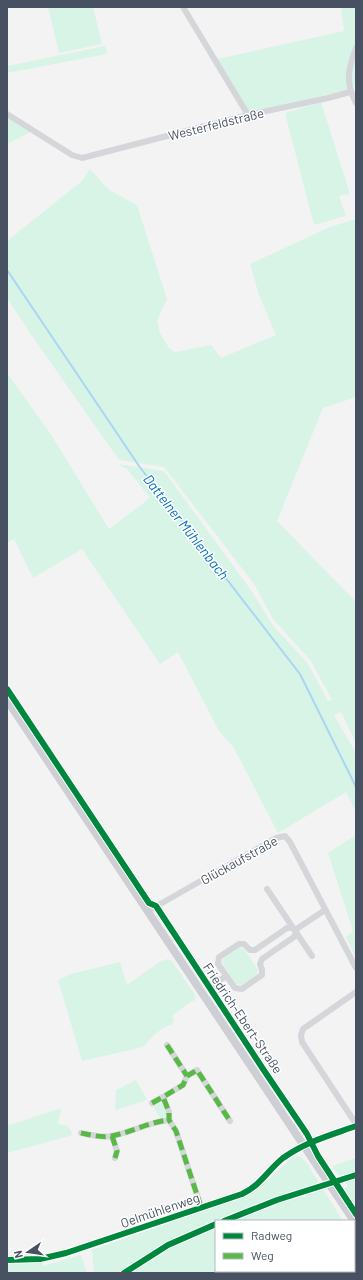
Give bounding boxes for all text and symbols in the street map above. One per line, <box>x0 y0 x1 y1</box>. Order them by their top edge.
street label: Westerfeldstraße <box>167 104 265 144</box>
water label: Dattelner Mühlenbach <box>140 471 233 583</box>
street label: Glückaufstraße <box>198 832 280 888</box>
street label: Friedrich-Ebert-Straße <box>200 959 286 1077</box>
street label: Oelmühlenweg <box>118 1189 202 1231</box>
legend <box>215 1220 355 1272</box>
text: Radweg <box>251 1228 292 1242</box>
north arrow <box>8 1232 48 1272</box>
text: Weg <box>251 1248 274 1262</box>
text: N <box>11 1249 25 1259</box>

